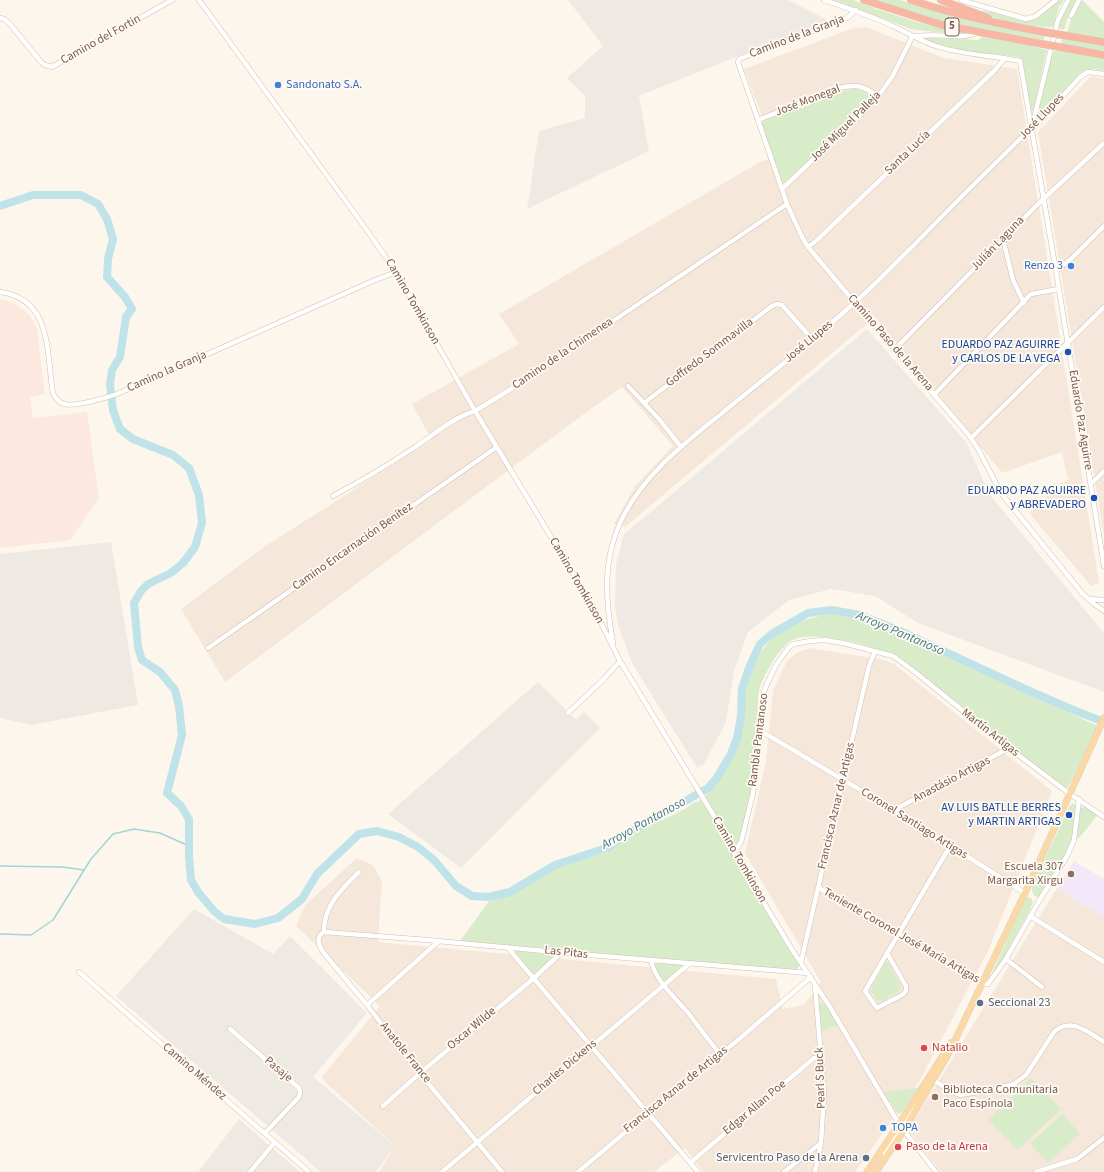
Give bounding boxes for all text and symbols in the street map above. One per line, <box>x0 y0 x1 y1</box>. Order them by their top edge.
street label: Camino del Fortin <box>58 12 144 68</box>
street label: Camino de la Granja <box>747 12 847 62</box>
road number: 5 <box>945 18 959 36</box>
place label: Sandonato S.A. <box>286 78 362 92</box>
marker: Sandonato S.A. <box>273 80 283 90</box>
street label: José Monegal <box>774 82 842 120</box>
street label: José Miguel Palleja <box>807 88 885 166</box>
street label: José Llupes <box>1016 91 1068 143</box>
street label: Santa Lucía <box>882 128 934 178</box>
street label: Julián Laguna <box>968 214 1028 274</box>
street label: Camino Tomkinson <box>382 256 442 348</box>
place label: Renzo 3 <box>1024 259 1063 273</box>
marker: Renzo 3 <box>1066 261 1076 271</box>
street label: Camino Paso de la Arena <box>844 292 936 394</box>
street label: Camino de la Chimenea <box>510 315 616 393</box>
street label: Goffredo Sommavilla <box>663 315 757 391</box>
street label: José Llupes <box>782 318 836 366</box>
place label: EDUARDO PAZ AGUIRRE y CARLOS DE LA VEGA <box>941 338 1060 366</box>
marker: EDUARDO PAZ AGUIRRE y CARLOS DE LA VEGA <box>1063 347 1073 357</box>
street label: Camino la Granja <box>125 348 209 396</box>
street label: Eduardo Paz Aguirre <box>1065 369 1095 471</box>
place label: EDUARDO PAZ AGUIRRE y ABREVADERO <box>967 484 1086 512</box>
marker: EDUARDO PAZ AGUIRRE y ABREVADERO <box>1089 493 1099 503</box>
street label: Camino Encarnación Benítez <box>290 500 416 594</box>
street label: Camino Tomkinson <box>546 535 606 627</box>
water label: Arroyo Pantanoso <box>854 608 946 660</box>
street label: Rambla Pantanoso <box>746 692 772 788</box>
street label: Martín Artigas <box>958 706 1022 760</box>
street label: Francisca Aznar de Artigas <box>815 741 859 871</box>
street label: Anastásio Artigas <box>911 754 993 806</box>
street label: Coronel Santiago Artigas <box>858 785 970 863</box>
water label: Arroyo Pantanoso <box>599 794 689 854</box>
place label: AV LUIS BATLLE BERRES y MARTIN ARTIGAS <box>941 801 1061 829</box>
marker: AV LUIS BATLLE BERRES y MARTIN ARTIGAS <box>1064 810 1074 820</box>
street label: Camino Tomkinson <box>709 814 769 906</box>
place label: Escuela 307 Margarita Xirgu <box>987 860 1063 888</box>
marker: Escuela 307 Margarita Xirgu <box>1066 869 1076 879</box>
street label: Teniente Coronel José María Artigas <box>820 885 982 987</box>
street label: Las Pitas <box>543 944 589 962</box>
place label: Seccional 23 <box>988 996 1051 1010</box>
marker: Seccional 23 <box>975 998 985 1008</box>
street label: Oscar Wilde <box>445 1005 499 1053</box>
street label: Anatole France <box>376 1020 434 1086</box>
street label: Charles Dickens <box>530 1037 600 1099</box>
street label: Camino Méndez <box>159 1040 229 1104</box>
place label: Natalio <box>932 1041 968 1055</box>
marker: Natalio <box>919 1043 929 1053</box>
street label: Francisca Aznar de Artigas <box>621 1044 731 1136</box>
street label: Pearl S Buck <box>813 1047 829 1109</box>
street label: Pasaje <box>261 1054 295 1086</box>
street label: Edgar Allan Poe <box>721 1077 789 1139</box>
place label: Biblioteca Comunitaria Paco Espínola <box>943 1083 1058 1111</box>
marker: Biblioteca Comunitaria Paco Espínola <box>930 1092 940 1102</box>
place label: TOPA <box>891 1121 918 1135</box>
marker: TOPA <box>878 1123 888 1133</box>
place label: Paso de la Arena <box>906 1140 988 1154</box>
marker: Paso de la Arena <box>893 1142 903 1152</box>
place label: Servicentro Paso de la Arena <box>716 1151 858 1165</box>
marker: Servicentro Paso de la Arena <box>861 1153 871 1163</box>

